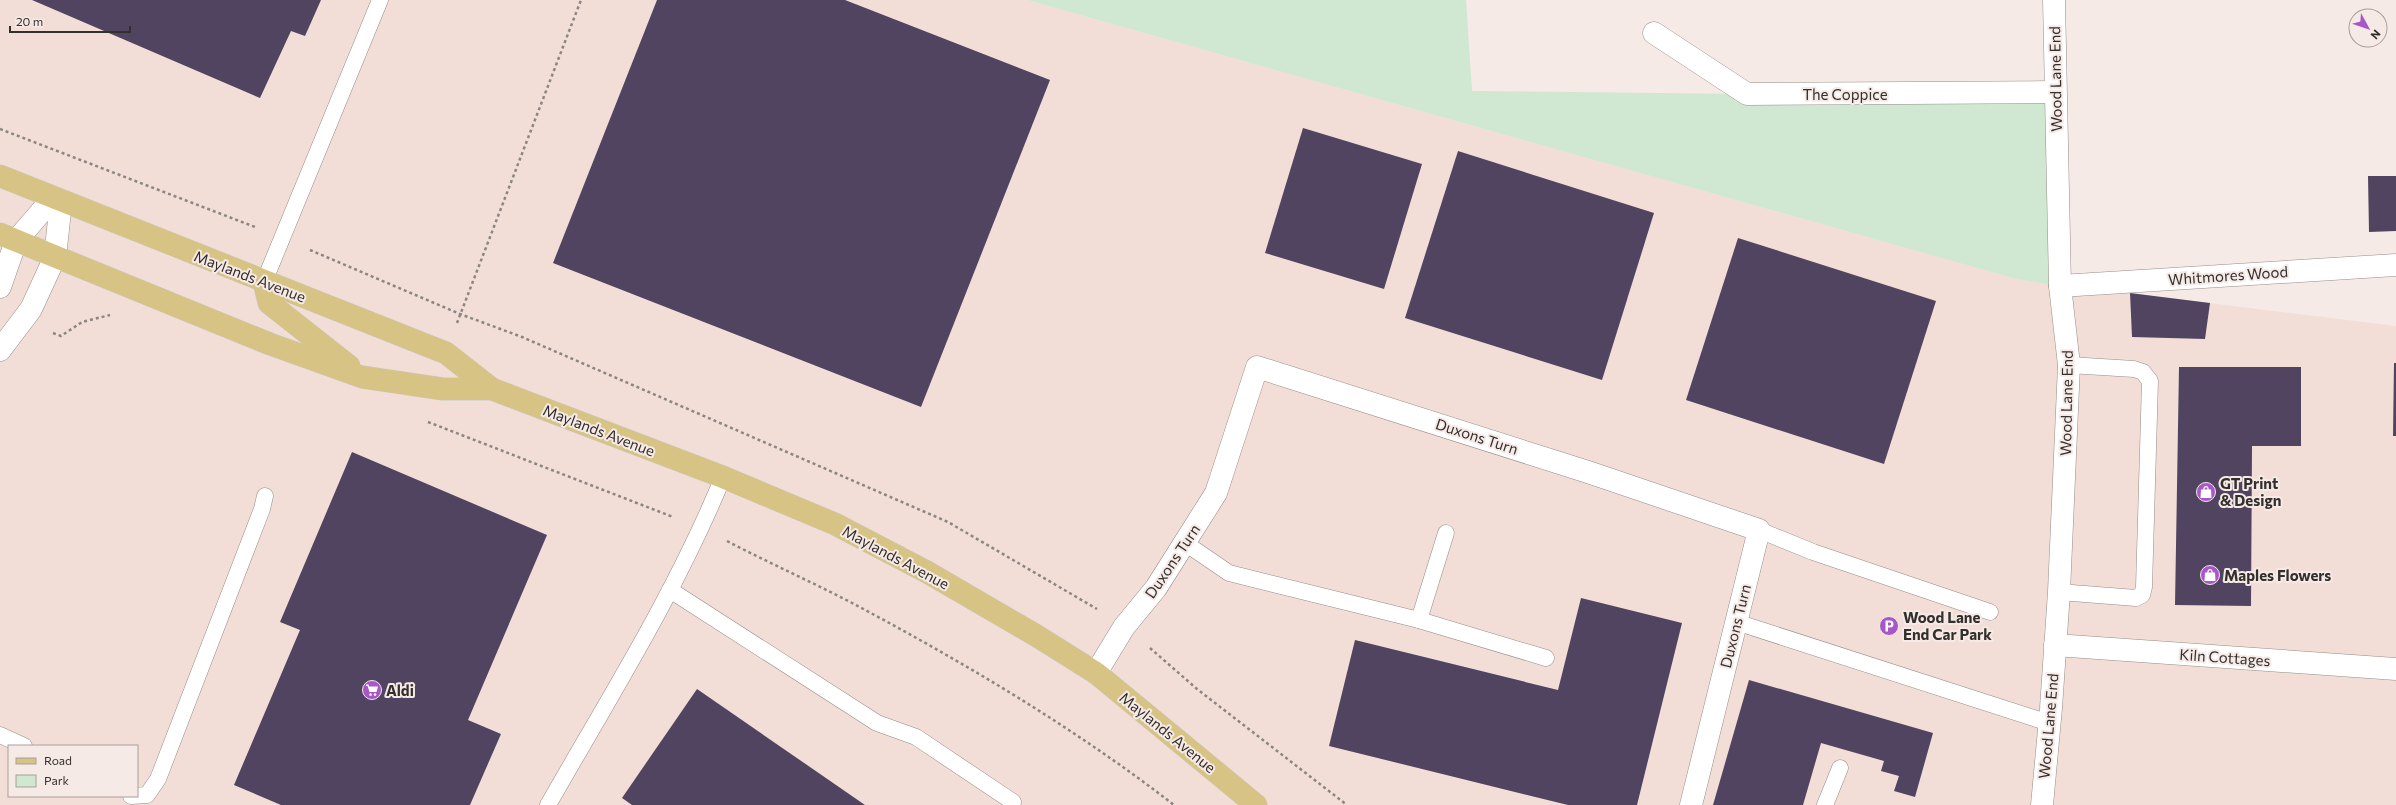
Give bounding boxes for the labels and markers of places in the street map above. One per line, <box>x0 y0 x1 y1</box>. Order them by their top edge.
place label: GT Print & Design <box>2220 474 2281 509</box>
shop icon: GT Print & Design <box>2195 481 2217 503</box>
shop icon: Maples Flowers <box>2199 564 2221 586</box>
place label: Maples Flowers <box>2224 566 2331 584</box>
place label: Wood Lane End Car Park <box>1903 608 1992 643</box>
parking icon: Wood Lane End Car Park <box>1878 615 1900 637</box>
supermarket icon: Aldi <box>361 679 383 701</box>
place label: Aldi <box>386 681 414 699</box>

